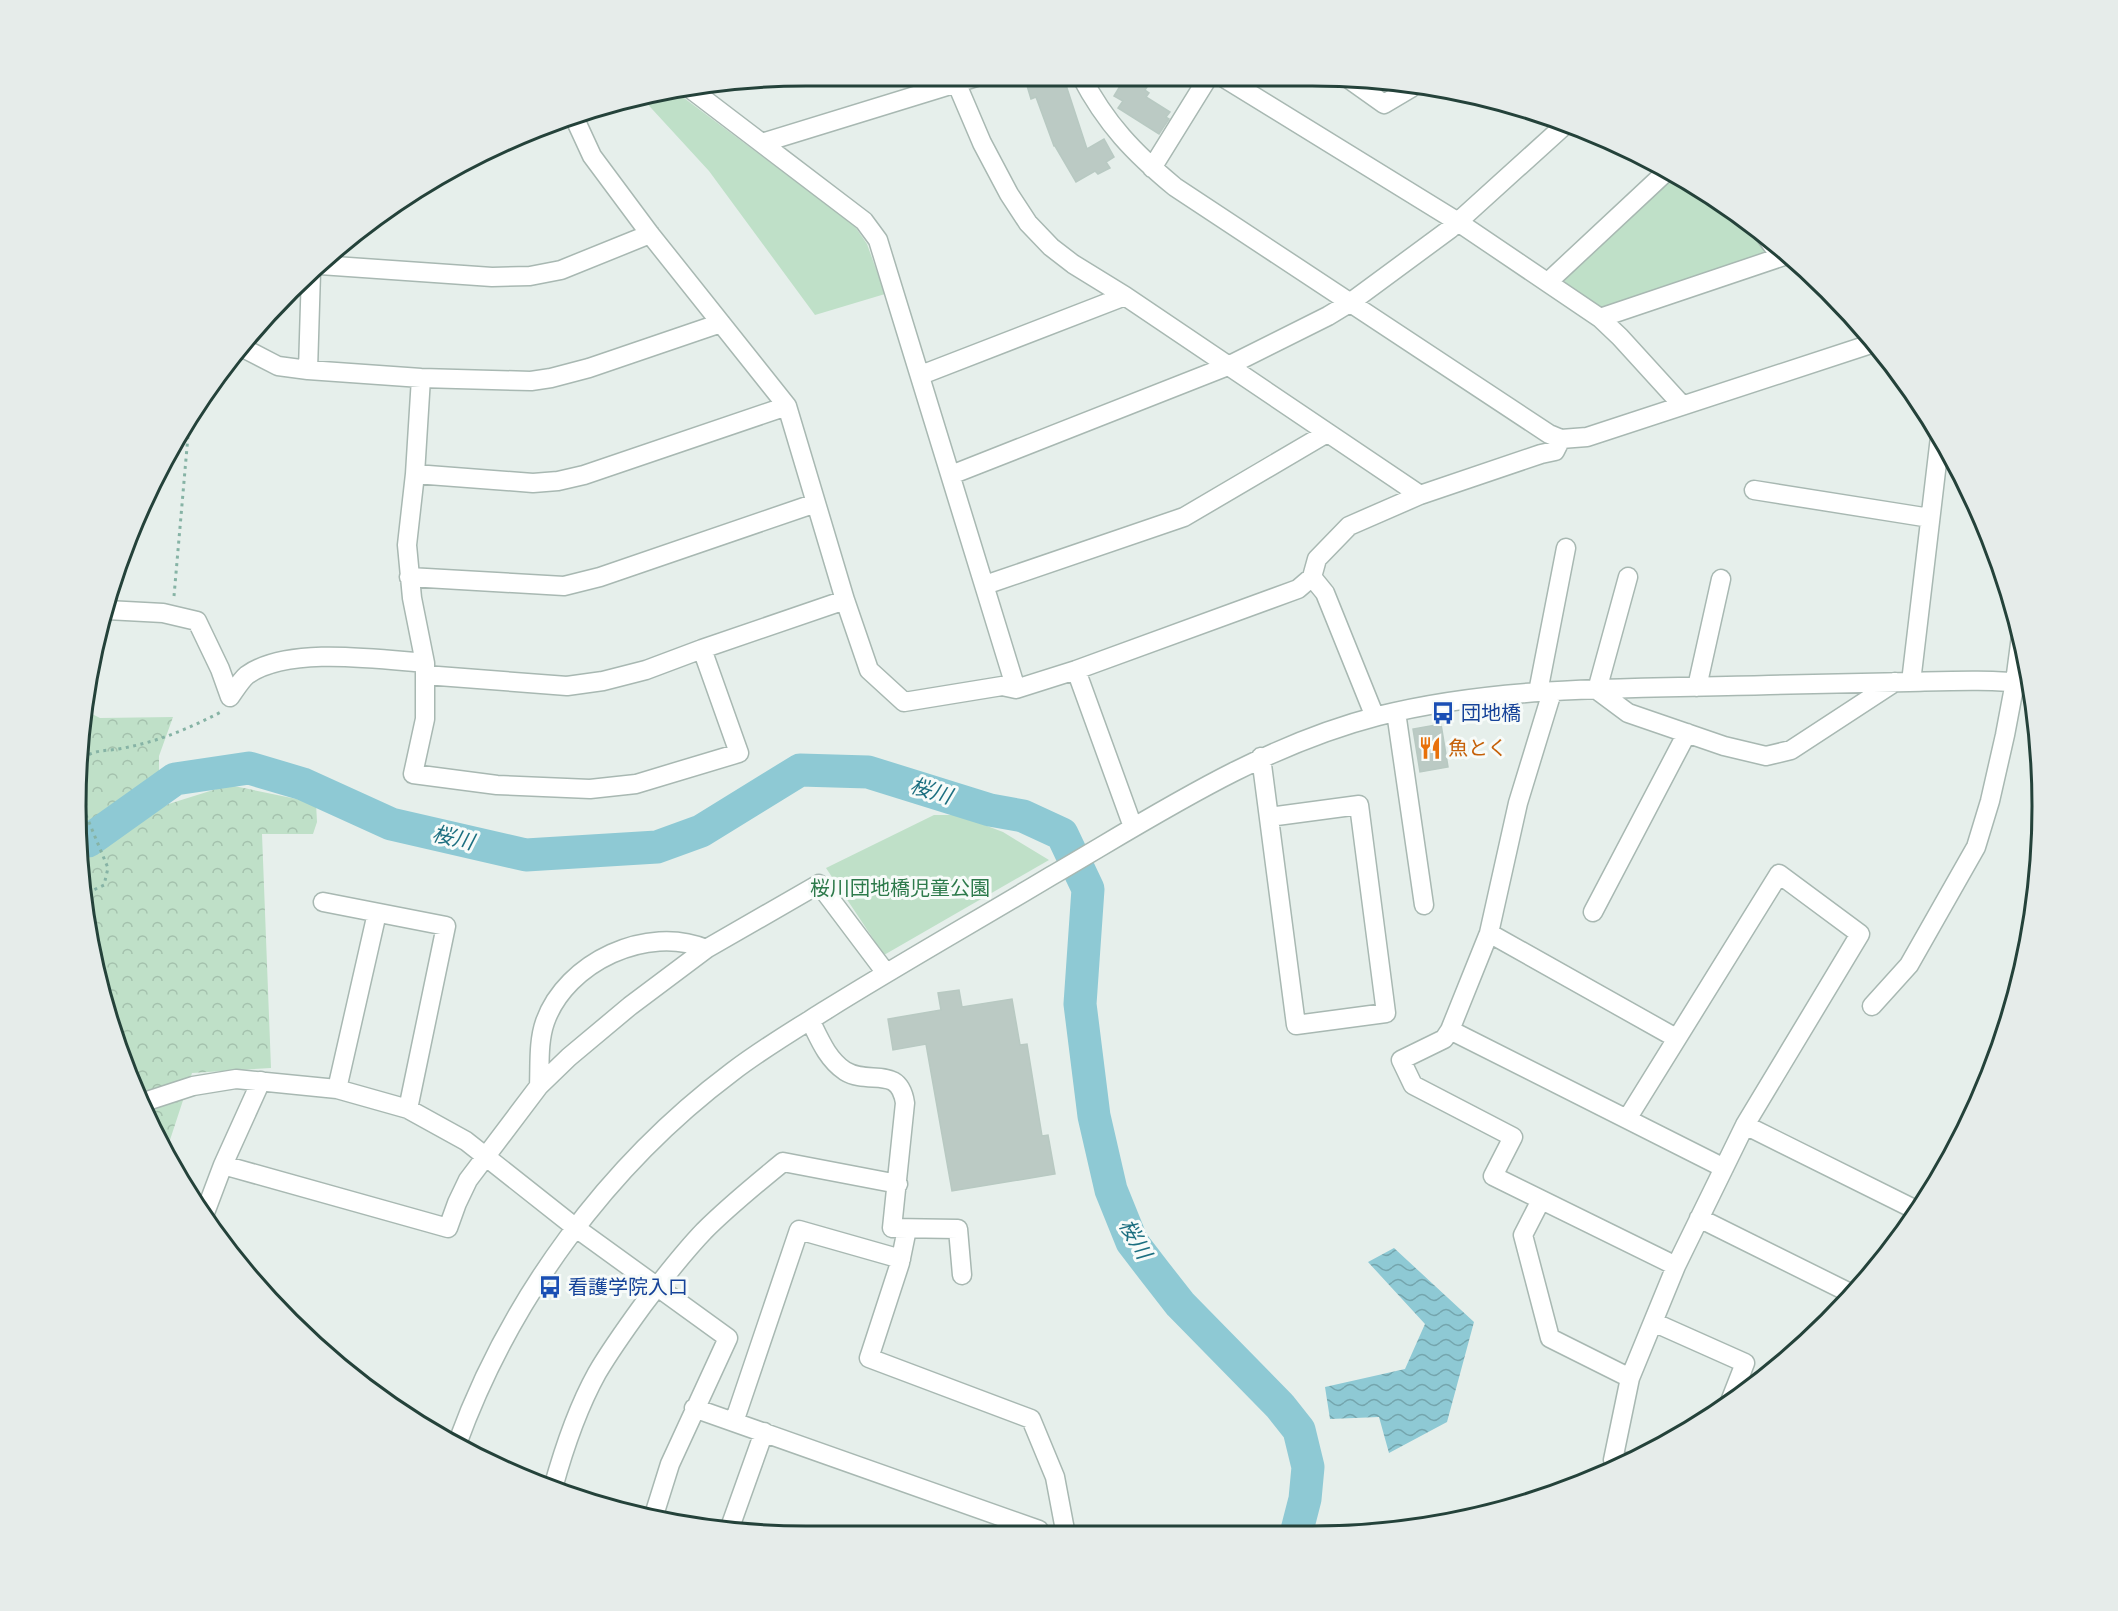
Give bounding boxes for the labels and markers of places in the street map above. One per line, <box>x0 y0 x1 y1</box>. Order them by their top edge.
bus stop icon: 団地橋 <box>1430 700 1456 726</box>
place label: 団地橋 <box>1461 700 1521 726</box>
restaurant icon: 魚とく <box>1417 735 1443 761</box>
place label: 魚とく <box>1448 735 1507 761</box>
bus stop icon: 看護学院入口 <box>537 1274 563 1300</box>
place label: 看護学院入口 <box>568 1274 688 1300</box>

